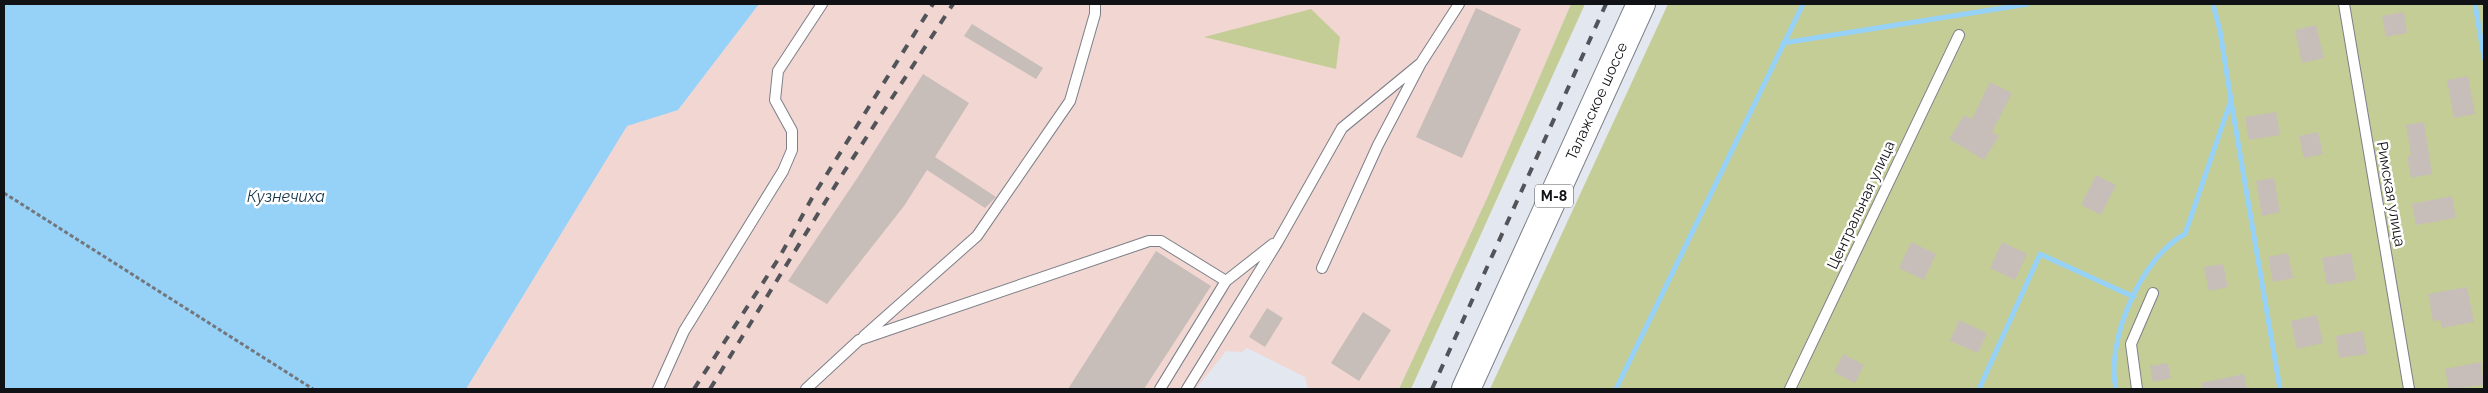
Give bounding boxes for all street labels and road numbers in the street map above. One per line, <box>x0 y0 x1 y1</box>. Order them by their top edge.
street label: Талажское шоссе <box>1562 39 1631 163</box>
street label: Центральная улица <box>1823 138 1899 272</box>
street label: Римская улица <box>2373 140 2409 248</box>
road number: М-8 <box>1535 185 1573 208</box>

